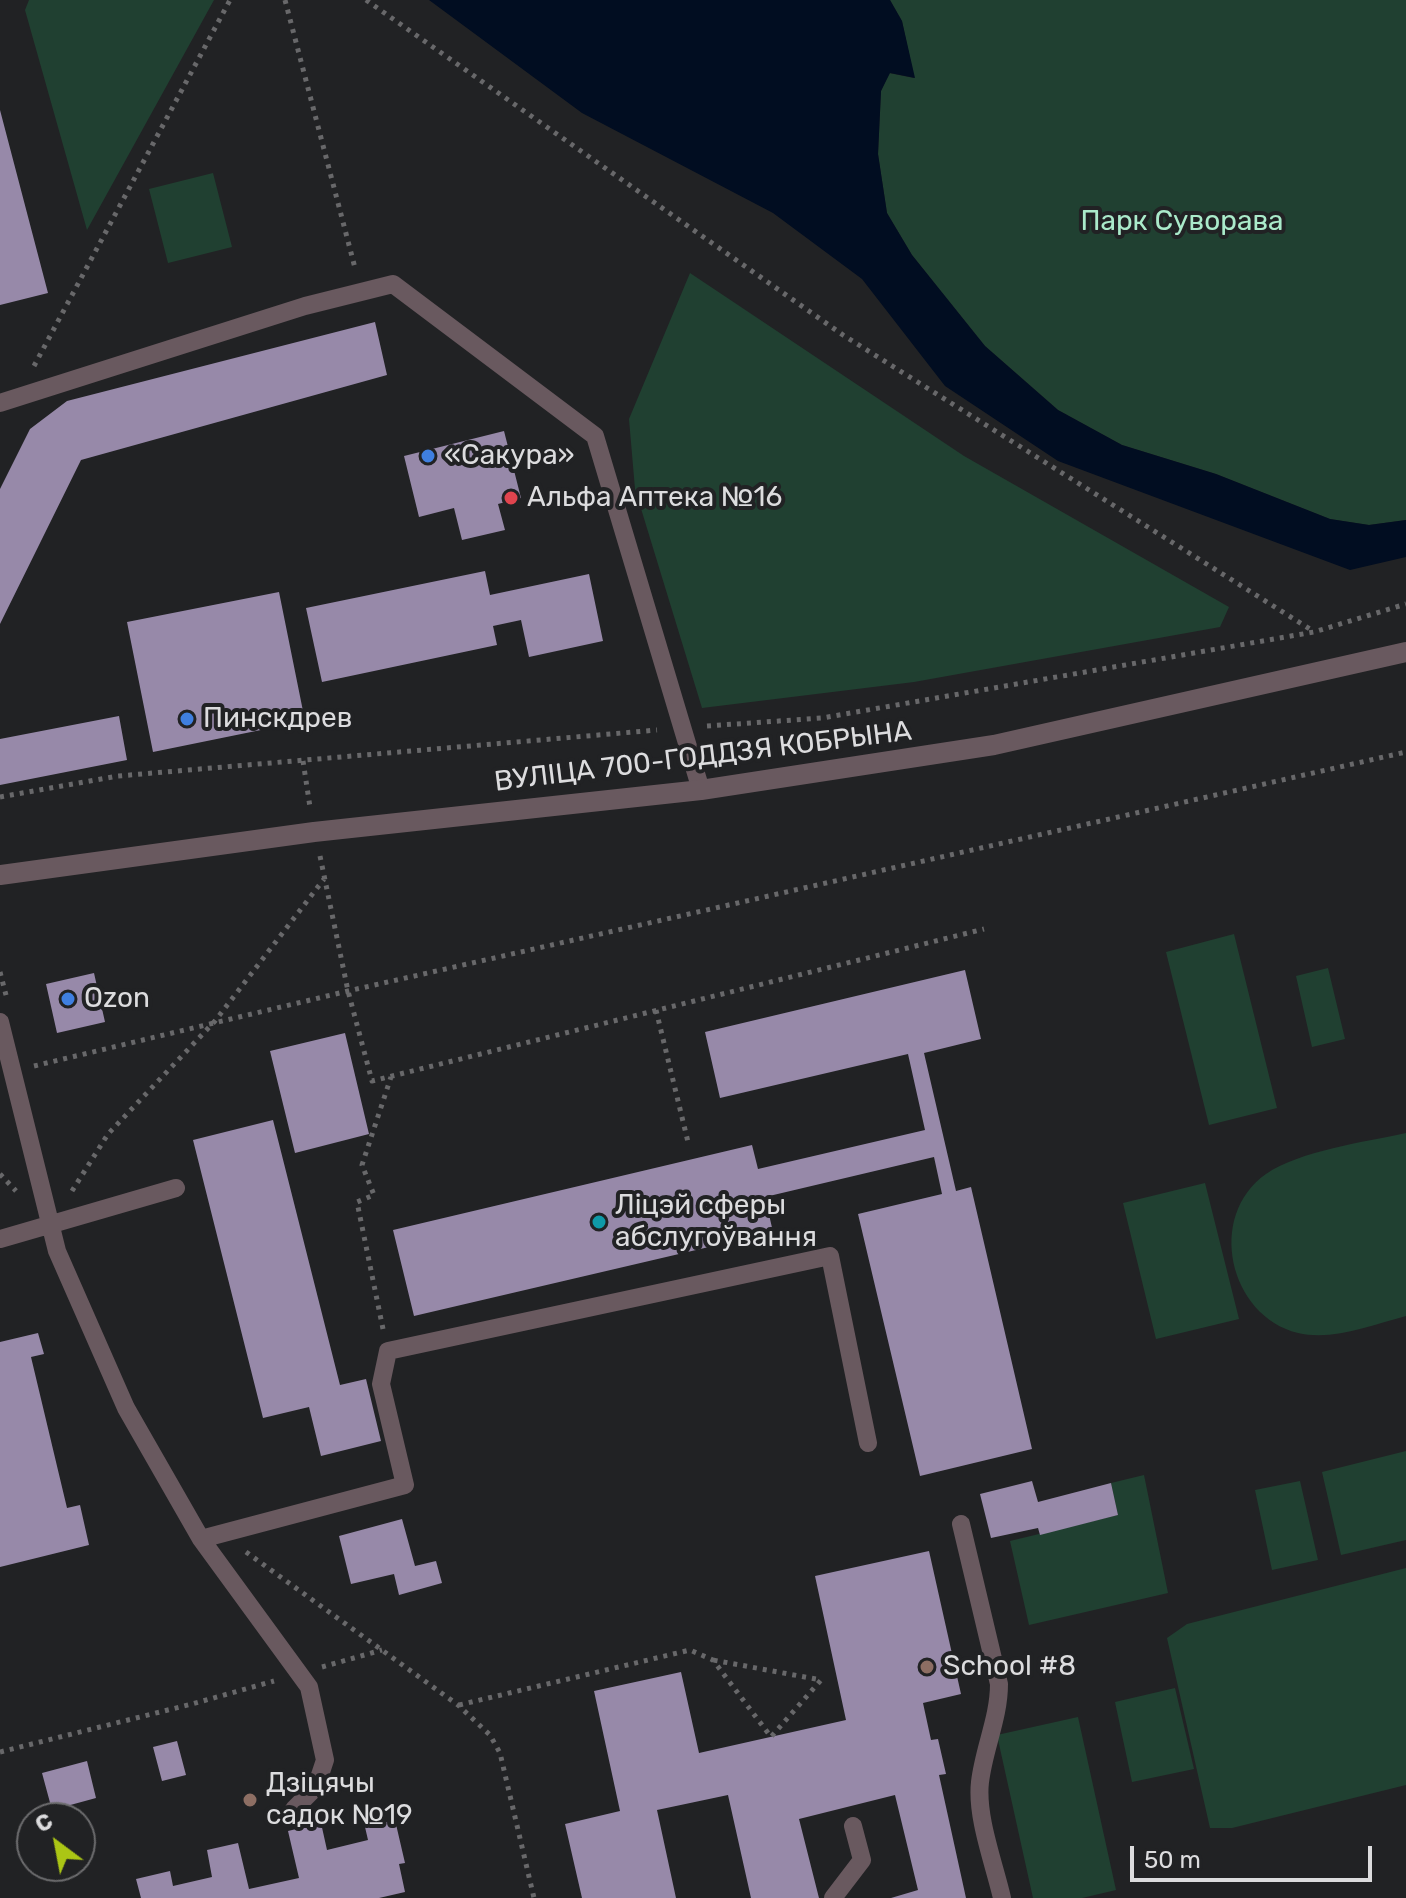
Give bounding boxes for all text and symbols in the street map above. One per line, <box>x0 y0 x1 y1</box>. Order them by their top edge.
park label: Парк Суворава <box>1080 205 1284 239</box>
place label: «Сакура» <box>444 439 575 473</box>
marker: «Сакура» <box>419 447 437 465</box>
place label: Альфа Аптека №16 <box>527 481 782 515</box>
marker: Альфа Аптека №16 <box>502 489 520 507</box>
place label: Пинскдрев <box>203 702 352 736</box>
marker: Пинскдрев <box>178 710 196 728</box>
street label: ВУЛІЦА 700-ГОДДЗЯ КОБРЫНА <box>492 715 914 799</box>
place label: Ozon <box>84 982 150 1016</box>
marker: Ozon <box>59 990 77 1008</box>
place label: Ліцэй сферы абслугоўвання <box>615 1189 817 1255</box>
marker: Ліцэй сферы абслугоўвання <box>590 1213 608 1231</box>
place label: School #8 <box>943 1650 1076 1684</box>
marker: School #8 <box>918 1658 936 1676</box>
place label: Дзіцячы садок №19 <box>266 1767 413 1833</box>
marker: Дзіцячы садок №19 <box>241 1791 259 1809</box>
north arrow <box>16 1802 96 1882</box>
text: С <box>30 1807 58 1838</box>
scale bar <box>1134 1830 1376 1880</box>
text: 50 m <box>1144 1846 1201 1874</box>

